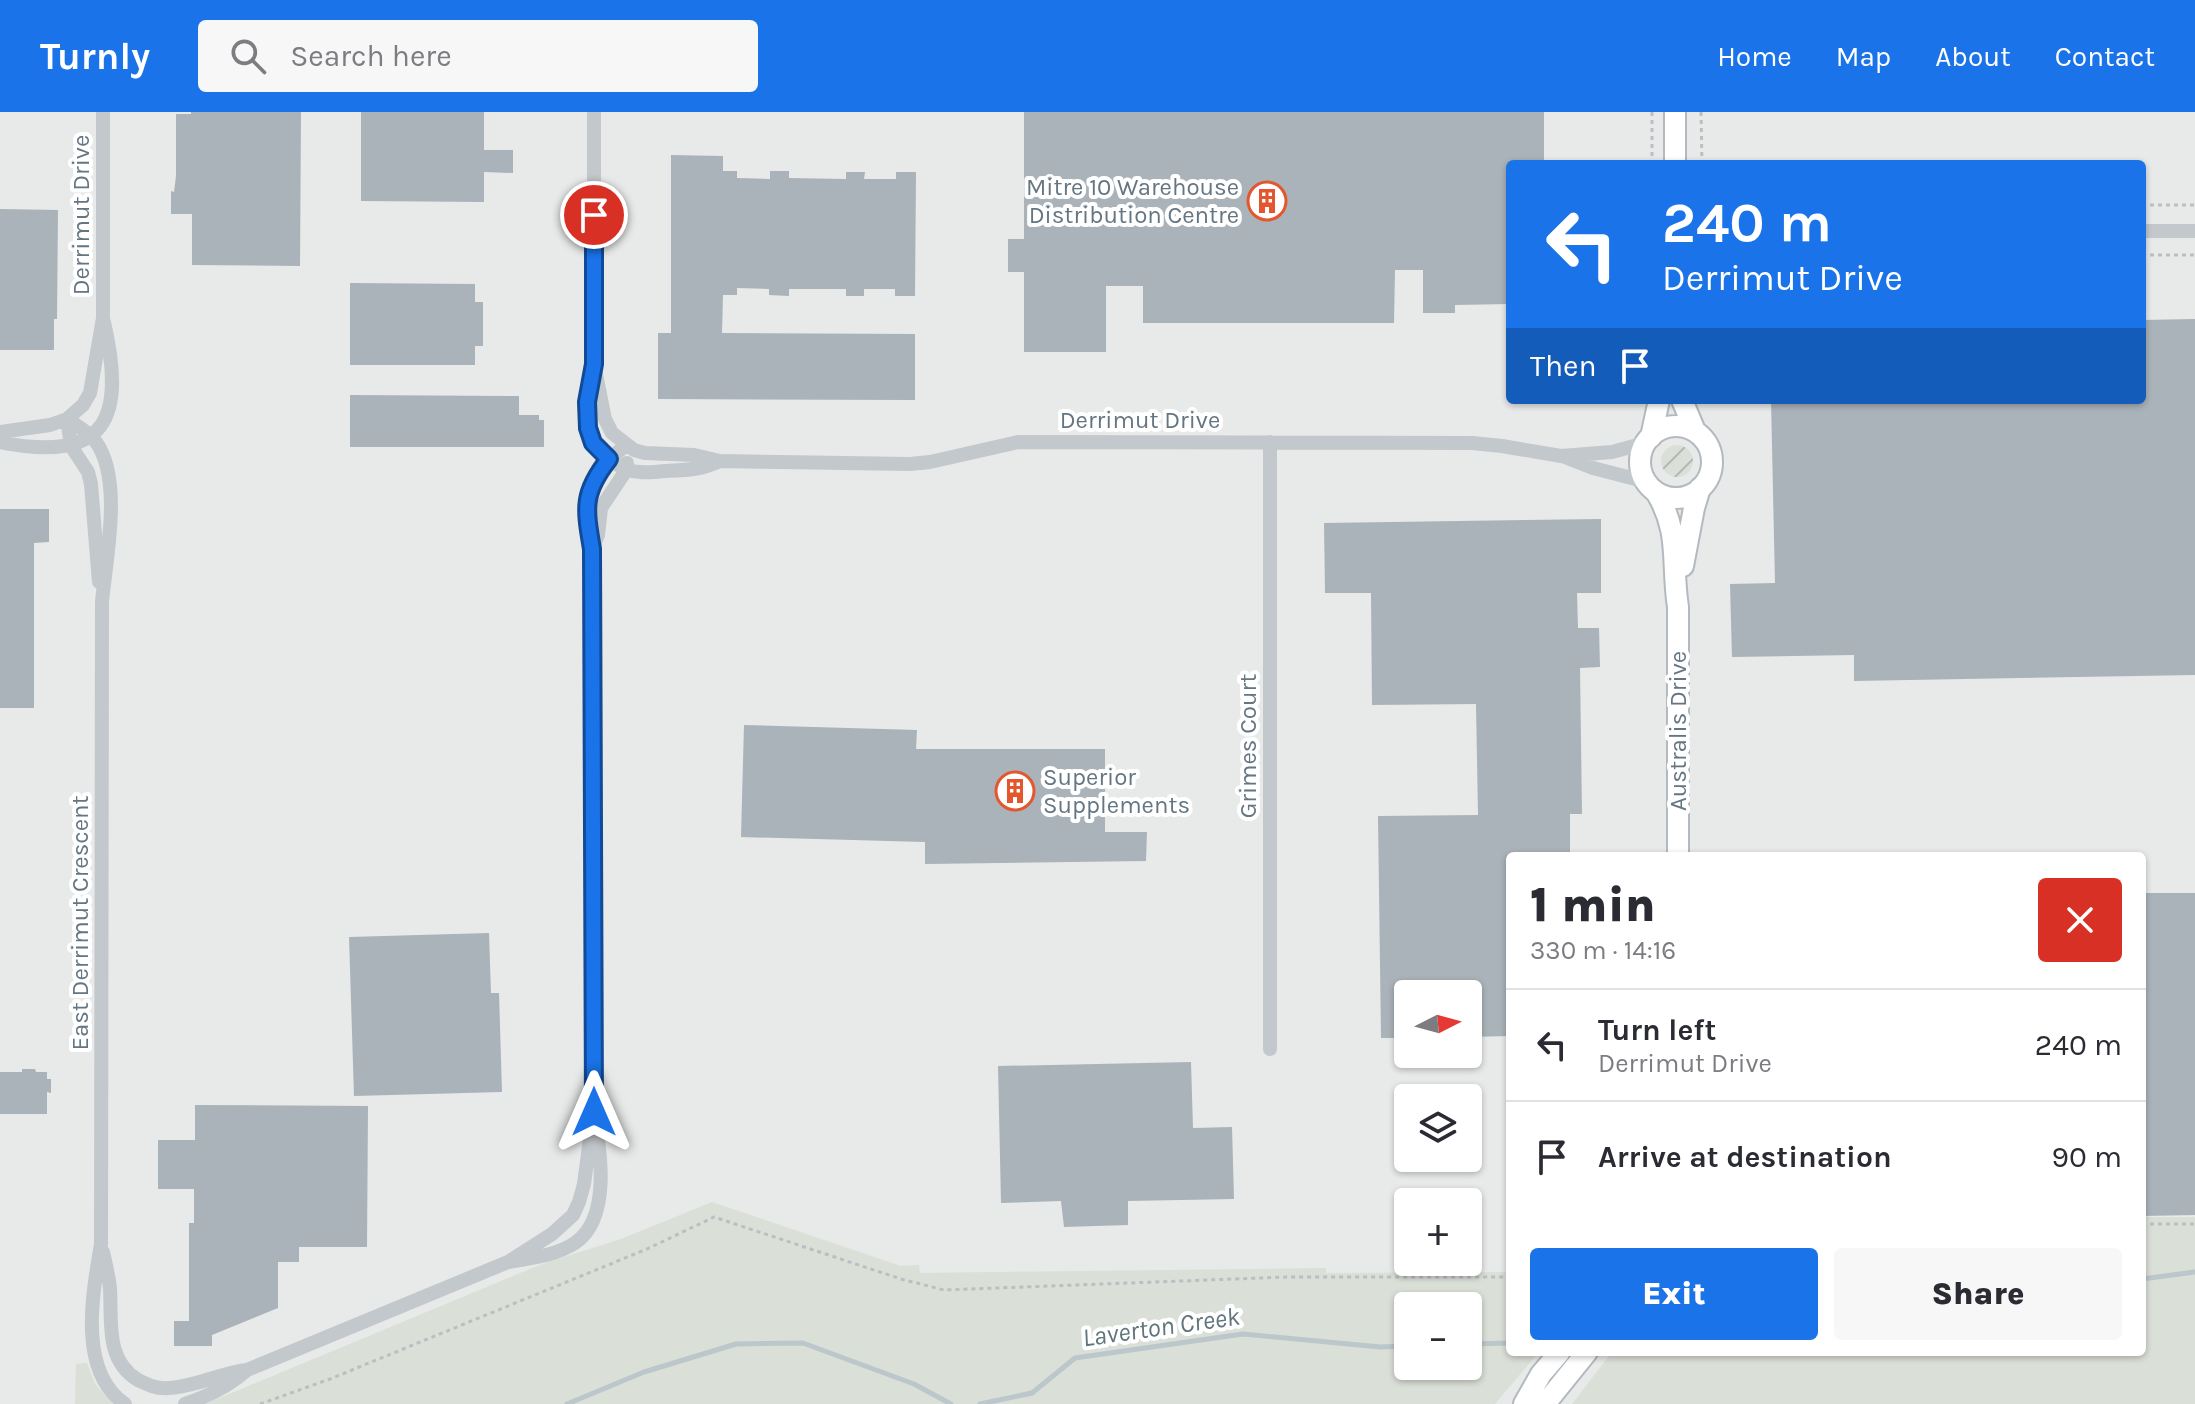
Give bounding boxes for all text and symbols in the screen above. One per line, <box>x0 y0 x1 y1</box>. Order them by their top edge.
search box <box>198 20 758 92</box>
text: Turnly <box>40 34 150 79</box>
icon: search <box>226 34 270 78</box>
text: Search here <box>290 38 452 74</box>
text: Home <box>1717 40 1792 73</box>
text: Map <box>1836 40 1891 73</box>
text: About <box>1935 40 2011 73</box>
text: Contact <box>2055 40 2155 73</box>
street label: Derrimut Drive <box>67 135 95 295</box>
place label: Mitre 10 Warehouse Distribution Centre <box>1026 173 1239 229</box>
building icon: Mitre 10 Warehouse Distribution Centre <box>1246 180 1288 222</box>
pin <box>560 181 628 249</box>
text: 240 m <box>1662 190 1832 255</box>
icon: left <box>1530 192 1634 296</box>
icon: arrive <box>572 193 616 237</box>
text: Derrimut Drive <box>1662 257 1903 299</box>
icon: arrive <box>1613 344 1657 388</box>
text: Then <box>1530 348 1597 384</box>
street label: Derrimut Drive <box>1060 406 1220 434</box>
street label: Australis Drive <box>1664 651 1692 811</box>
street label: Grimes Court <box>1234 674 1262 818</box>
place label: Superior Supplements <box>1043 763 1190 819</box>
building icon: Superior Supplements <box>994 770 1036 812</box>
street label: East Derrimut Crescent <box>66 796 94 1050</box>
text: 1 min <box>1530 877 1656 933</box>
button: close <box>2038 878 2122 962</box>
text: 330 m · 14:16 <box>1530 935 1676 966</box>
north arrow <box>1394 980 1482 1068</box>
map controls <box>1394 980 1482 1380</box>
text: Turn left <box>1598 1012 1716 1048</box>
icon: left <box>1530 1023 1574 1067</box>
text: 240 m <box>2035 1027 2122 1063</box>
text: Derrimut Drive <box>1598 1048 1772 1079</box>
position arrow <box>552 1070 636 1154</box>
button: layers <box>1394 1084 1482 1172</box>
icon: arrive <box>1530 1135 1574 1179</box>
text: Arrive at destination <box>1598 1139 1892 1175</box>
text: 90 m <box>2052 1139 2122 1175</box>
button: + <box>1394 1188 1482 1276</box>
button: Exit <box>1530 1248 1818 1340</box>
button: Share <box>1834 1248 2122 1340</box>
button: − <box>1394 1292 1482 1380</box>
water label: Laverton Creek <box>1080 1301 1242 1353</box>

